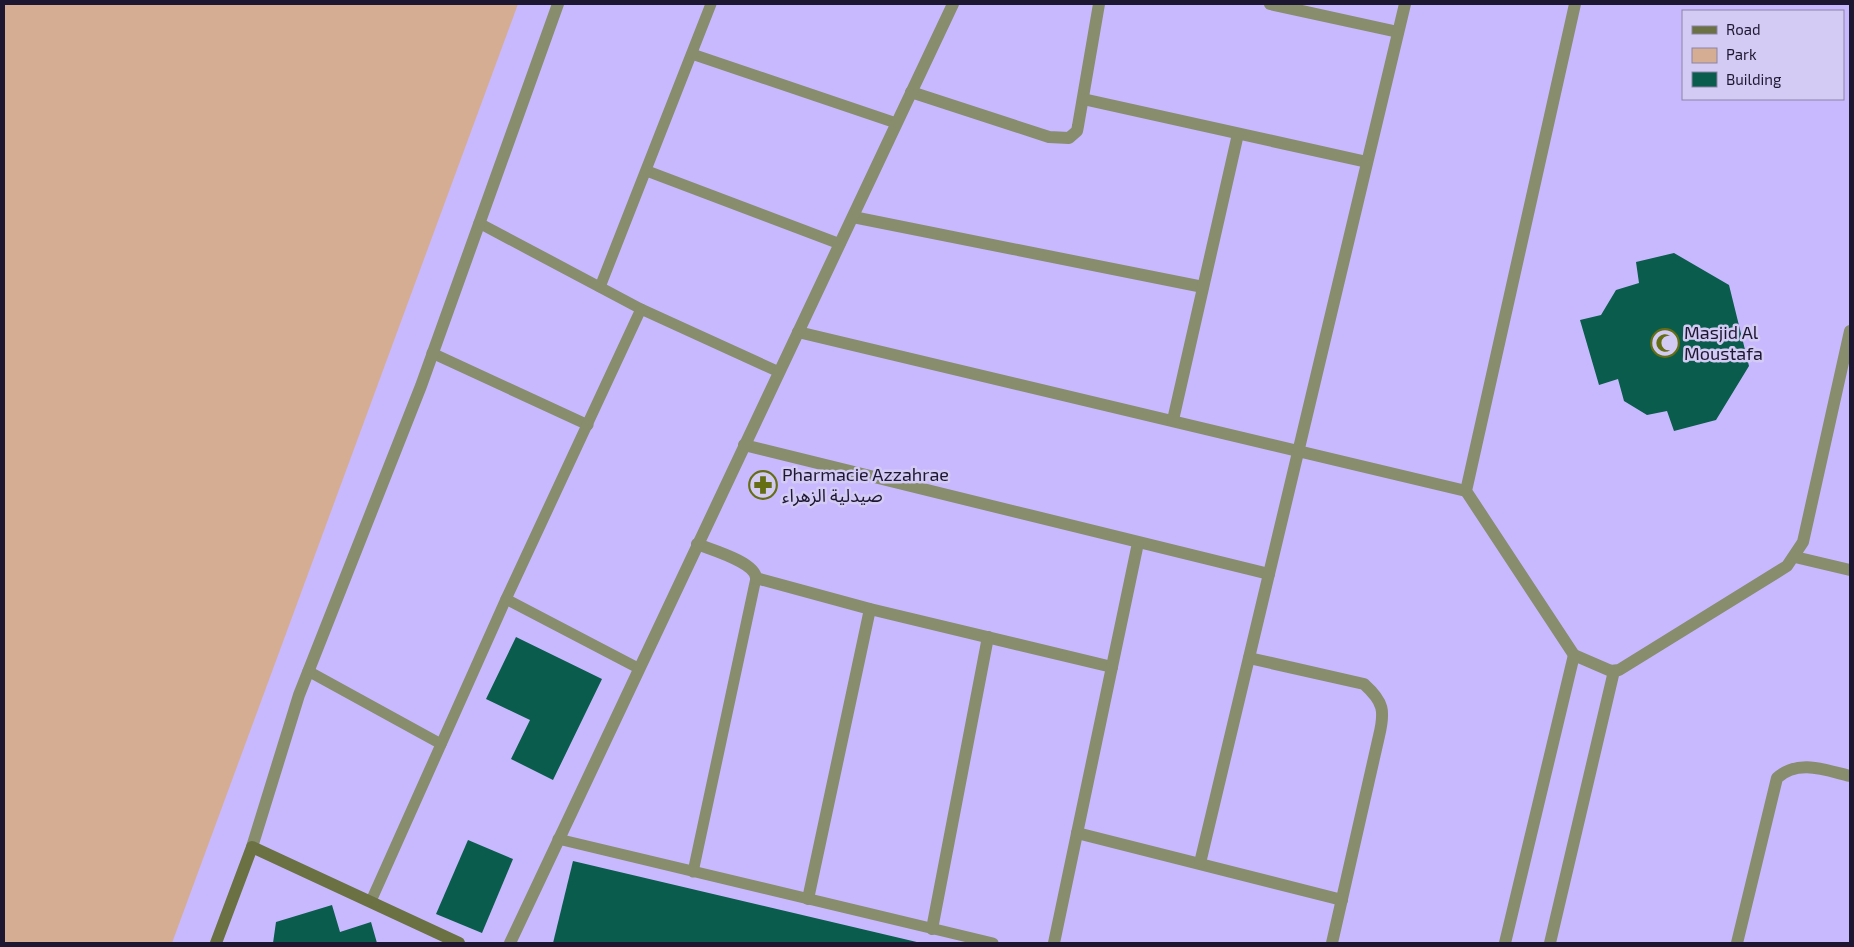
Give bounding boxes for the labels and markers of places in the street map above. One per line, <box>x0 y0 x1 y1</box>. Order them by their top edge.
place label: Masjid Al Moustafa <box>1684 321 1763 364</box>
mosque icon: Masjid Al Moustafa <box>1650 328 1680 358</box>
place label: Pharmacie Azzahrae صيدلية الزهراء <box>782 463 949 507</box>
pharmacy icon: Pharmacie Azzahrae صيدلية الزهراء <box>748 470 778 500</box>

